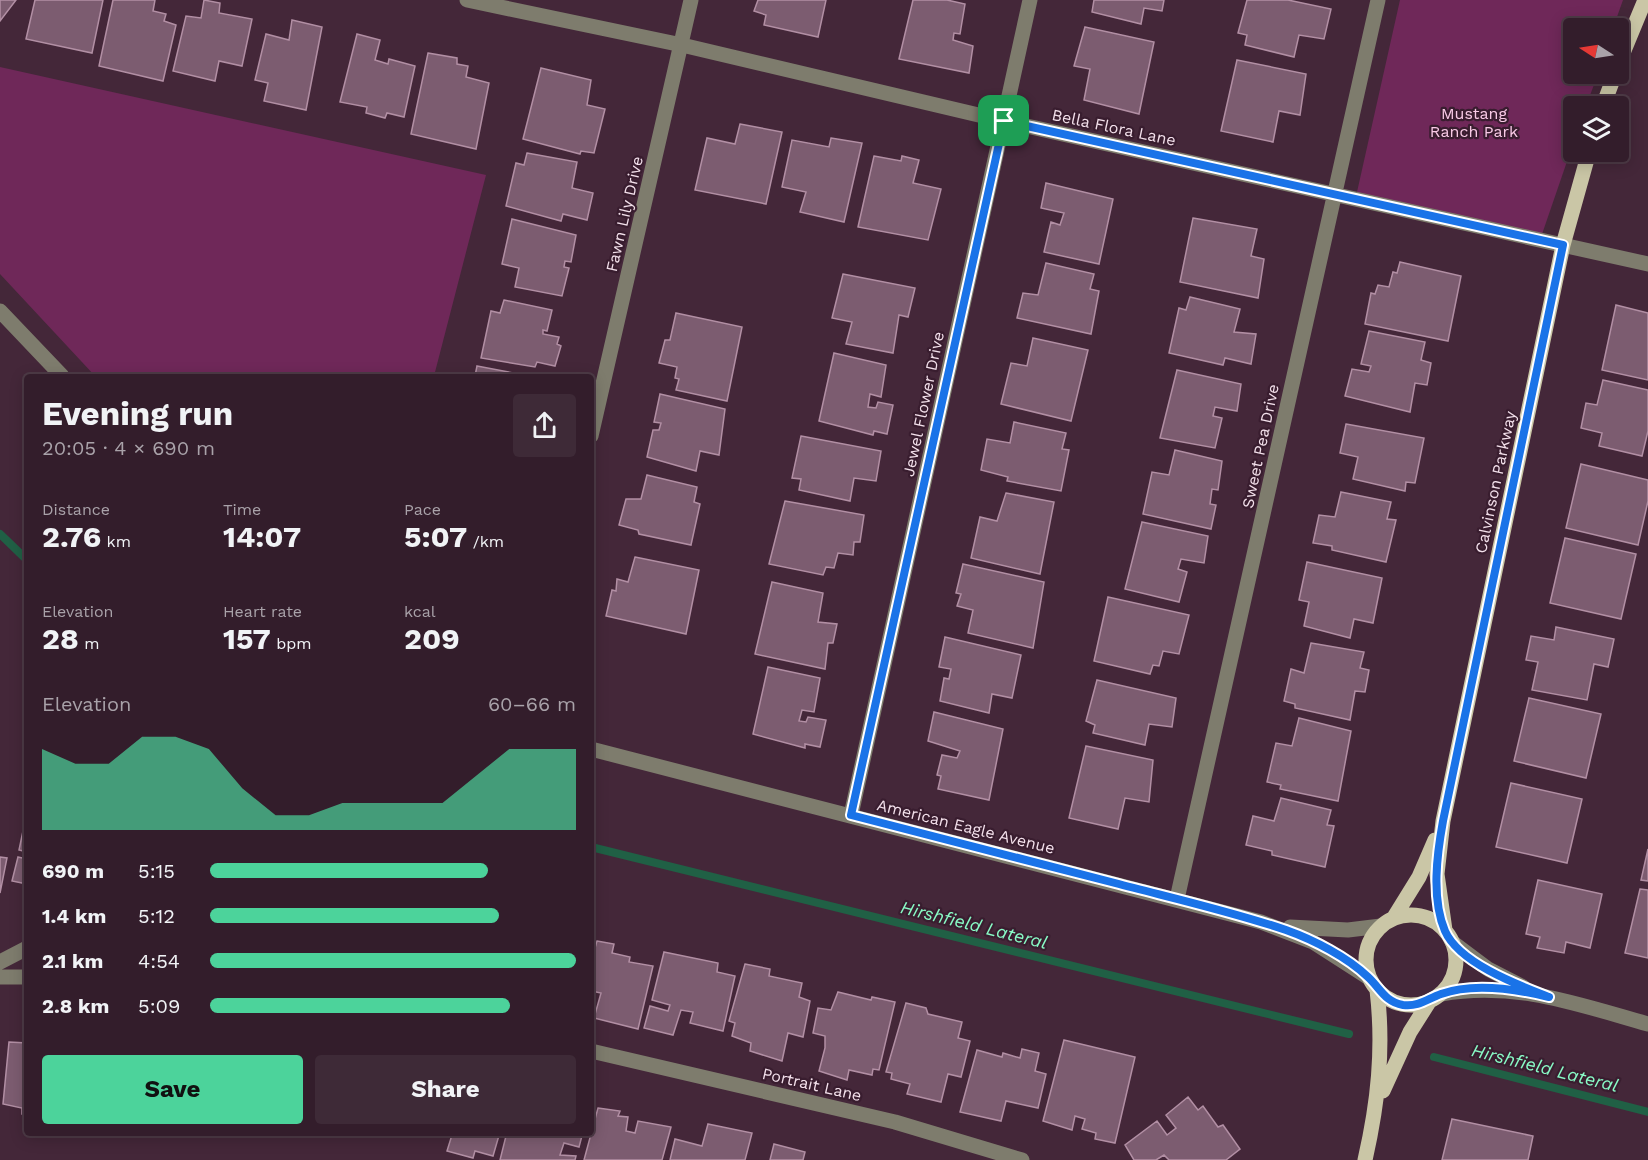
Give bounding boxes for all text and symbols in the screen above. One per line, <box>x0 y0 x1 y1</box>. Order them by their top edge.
north arrow <box>1563 18 1629 84</box>
map controls <box>1563 18 1629 162</box>
pin <box>978 95 1029 146</box>
button: layers <box>1563 96 1629 162</box>
icon: arrive <box>987 104 1020 137</box>
park label: Mustang Ranch Park <box>1430 104 1518 141</box>
street label: Bella Flora Lane <box>1050 105 1178 150</box>
street label: Fawn Lily Drive <box>602 154 647 274</box>
street label: Jewel Flower Drive <box>899 330 948 478</box>
street label: Sweet Pea Drive <box>1238 382 1283 510</box>
text: Evening run <box>42 394 233 433</box>
button: share <box>513 394 576 457</box>
street label: Calvinson Parkway <box>1471 409 1520 555</box>
text: 20:05 · 4 × 690 m <box>42 436 215 460</box>
text: Distance <box>42 500 110 519</box>
text: Time <box>223 500 261 519</box>
text: Pace <box>404 500 441 519</box>
text: 2.76 <box>42 519 101 554</box>
text: 14:07 <box>223 519 301 554</box>
text: 5:07 <box>404 519 467 554</box>
text: km <box>101 532 131 551</box>
text: /km <box>467 532 504 551</box>
text: Elevation <box>42 602 113 621</box>
text: Heart rate <box>223 602 302 621</box>
text: kcal <box>404 602 436 621</box>
text: 28 <box>42 621 79 656</box>
text: 157 <box>223 621 271 656</box>
text: 209 <box>404 621 460 656</box>
text: m <box>79 634 99 653</box>
text: bpm <box>271 634 312 653</box>
text: Elevation <box>42 692 131 716</box>
text: 60–66 m <box>488 692 576 716</box>
street label: American Eagle Avenue <box>875 795 1057 858</box>
text: 690 m <box>42 859 104 883</box>
text: 5:15 <box>138 859 175 883</box>
water label: Hirshfield Lateral <box>899 896 1050 953</box>
text: 1.4 km <box>42 904 106 928</box>
text: 5:12 <box>138 904 175 928</box>
text: 2.1 km <box>42 949 103 973</box>
text: 4:54 <box>138 949 180 973</box>
text: 2.8 km <box>42 994 109 1018</box>
text: 5:09 <box>138 994 180 1018</box>
water label: Hirshfield Lateral <box>1470 1039 1621 1096</box>
button: Save <box>42 1055 303 1124</box>
button: Share <box>315 1055 576 1124</box>
street label: Portrait Lane <box>760 1064 863 1105</box>

